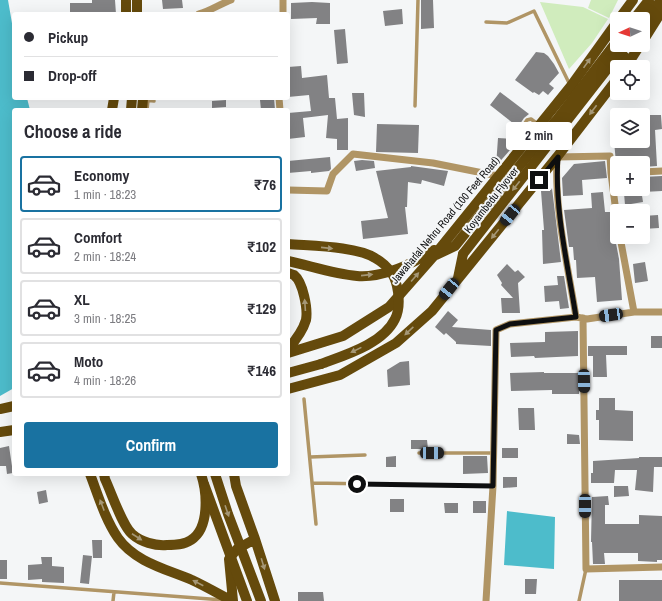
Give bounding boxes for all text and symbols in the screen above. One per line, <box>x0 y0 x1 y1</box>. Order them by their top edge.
north arrow <box>610 12 650 52</box>
map controls <box>610 12 650 244</box>
text: Pickup <box>48 27 88 48</box>
one-way arrow <box>583 57 592 68</box>
button: locate <box>610 60 650 100</box>
text: Drop-off <box>48 65 97 86</box>
one-way arrow <box>589 104 598 115</box>
button: layers <box>610 108 650 148</box>
text: Choose a ride <box>24 119 122 144</box>
callout: 2 min <box>506 122 572 150</box>
text: 2 min <box>525 127 553 144</box>
street label: Jawaharlal Nehru Road (100 Feet Road) <box>388 153 502 287</box>
button: + <box>610 156 650 196</box>
street label: Koyambedu Flyover <box>461 164 521 236</box>
text: Economy <box>74 165 129 186</box>
icon: car <box>26 166 62 202</box>
route end <box>530 171 548 189</box>
text: ₹76 <box>254 174 276 195</box>
one-way arrow <box>512 181 521 192</box>
text: 1 min · 18:23 <box>74 186 136 203</box>
car <box>498 202 522 228</box>
button: − <box>610 204 650 244</box>
text: Comfort <box>74 227 122 248</box>
icon: car <box>26 228 62 264</box>
one-way arrow <box>491 228 500 239</box>
text: ₹102 <box>247 236 276 257</box>
one-way arrow <box>321 244 333 251</box>
text: 2 min · 18:24 <box>74 248 136 265</box>
one-way arrow <box>361 272 373 278</box>
one-way arrow <box>410 272 419 282</box>
car <box>437 276 461 302</box>
text: XL <box>74 289 90 310</box>
icon: car <box>26 290 62 326</box>
text: ₹129 <box>247 298 276 319</box>
one-way arrow <box>302 299 309 311</box>
car <box>598 307 624 323</box>
text: 3 min · 18:25 <box>74 310 136 327</box>
one-way arrow <box>405 326 414 335</box>
one-way arrow <box>350 347 362 353</box>
text: Moto <box>74 351 103 372</box>
icon: car <box>26 352 62 388</box>
text: ₹146 <box>247 360 276 381</box>
car <box>578 369 590 393</box>
text: 4 min · 18:26 <box>74 372 136 389</box>
button: Confirm <box>24 422 278 468</box>
car <box>420 447 444 459</box>
route start <box>348 475 366 493</box>
car <box>579 494 591 518</box>
one-way arrow <box>98 498 104 510</box>
one-way arrow <box>225 505 231 517</box>
one-way arrow <box>132 533 142 541</box>
one-way arrow <box>260 559 266 571</box>
one-way arrow <box>192 580 203 586</box>

